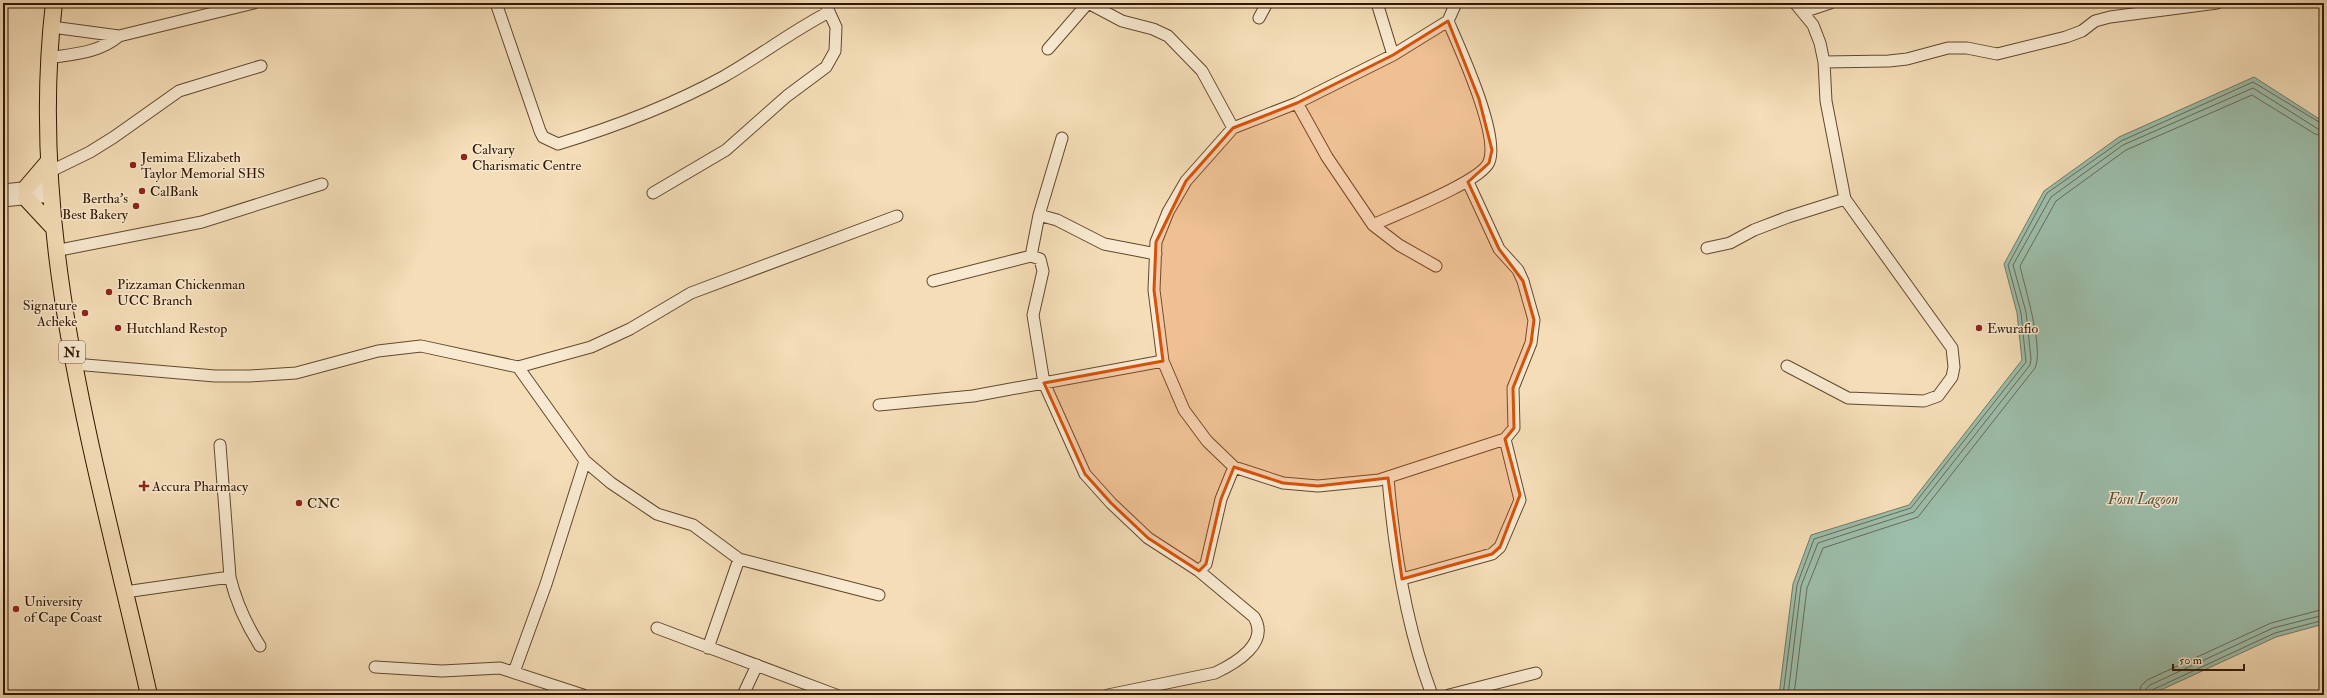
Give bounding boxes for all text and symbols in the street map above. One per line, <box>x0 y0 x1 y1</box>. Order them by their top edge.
place label: Calvary Charismatic Centre <box>472 141 581 174</box>
place label: Jemima Elizabeth Taylor Memorial SHS <box>140 149 265 183</box>
marker: Calvary Charismatic Centre <box>459 152 469 162</box>
marker: Jemima Elizabeth Taylor Memorial SHS <box>128 160 138 170</box>
place label: CalBank <box>150 183 199 200</box>
marker: CalBank <box>137 186 147 196</box>
place label: Bertha's Best Bakery <box>62 190 129 224</box>
marker: Bertha's Best Bakery <box>131 201 141 211</box>
place label: Pizzaman Chickenman UCC Branch <box>117 276 245 309</box>
marker: Pizzaman Chickenman UCC Branch <box>104 287 114 297</box>
place label: Signature Acheke <box>23 297 77 330</box>
marker: Signature Acheke <box>80 308 90 318</box>
place label: Hutchland Restop <box>126 320 227 338</box>
place label: Ewurafio <box>1987 320 2038 337</box>
marker: Hutchland Restop <box>113 323 123 333</box>
marker: Ewurafio <box>1974 323 1984 333</box>
road number: N1 <box>59 341 85 363</box>
place label: Accura Pharmacy <box>151 478 249 496</box>
marker: Accura Pharmacy <box>139 481 149 491</box>
water label: Fosu Lagoon <box>2107 490 2178 509</box>
place label: CNC <box>307 495 340 512</box>
marker: CNC <box>294 498 304 508</box>
place label: University of Cape Coast <box>24 593 103 627</box>
marker: University of Cape Coast <box>11 604 21 614</box>
scale bar <box>2173 646 2244 672</box>
text: 50 m <box>2179 653 2203 668</box>

